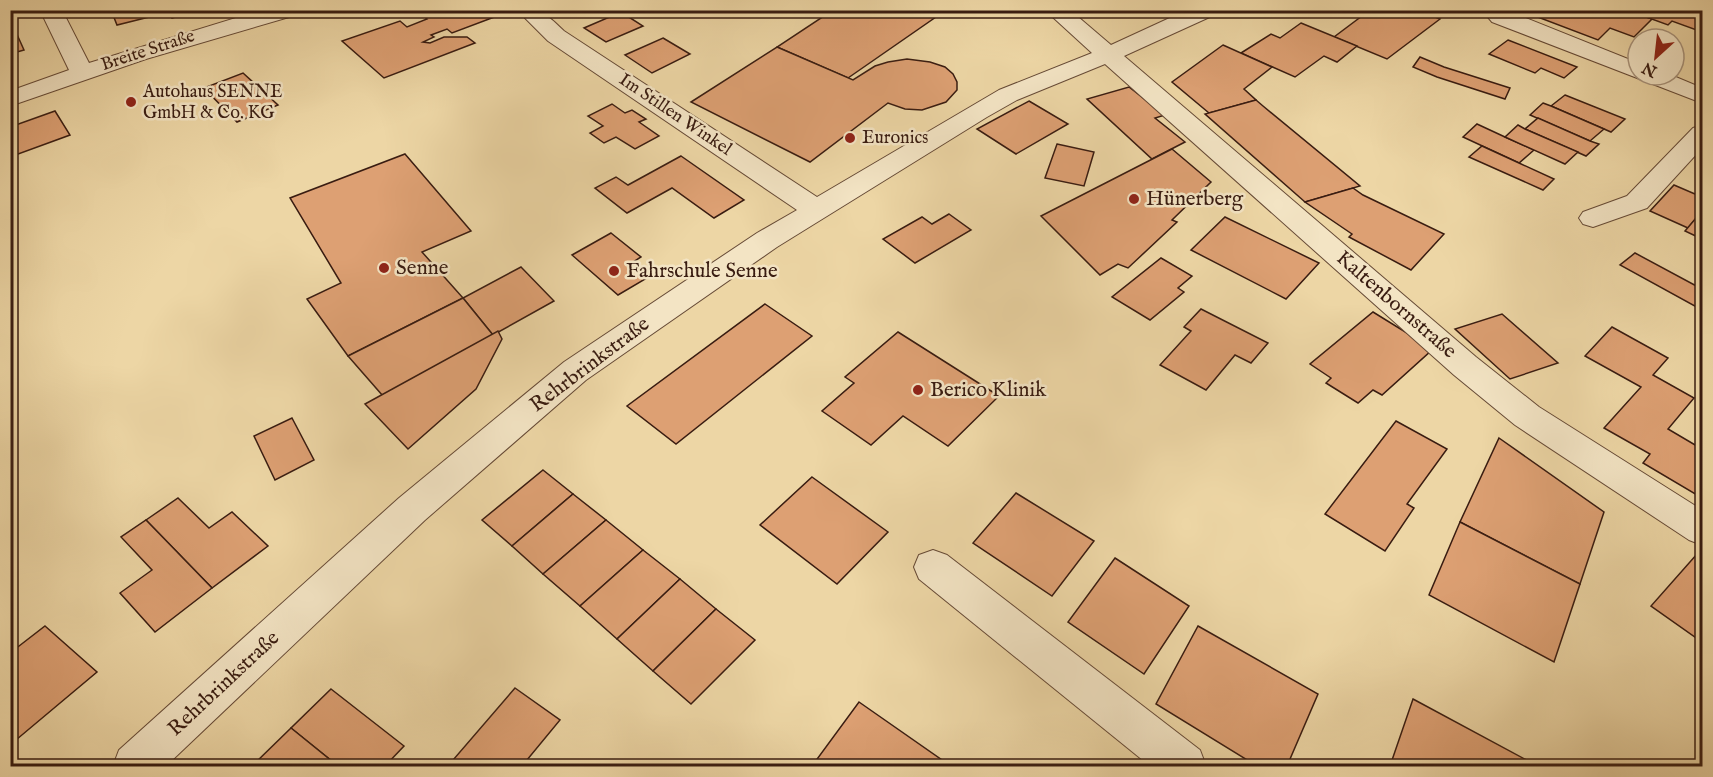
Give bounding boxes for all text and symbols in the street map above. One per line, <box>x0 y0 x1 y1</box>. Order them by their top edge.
street label: Breite Straße <box>98 25 198 77</box>
north arrow <box>1626 27 1686 87</box>
text: N <box>1639 56 1662 81</box>
street label: Im Stillen Winkel <box>614 69 736 161</box>
place label: Autohaus SENNE GmbH & Co. KG <box>142 81 283 125</box>
marker: Autohaus SENNE GmbH & Co. KG <box>124 95 138 109</box>
place label: Euronics <box>862 127 928 150</box>
marker: Euronics <box>843 131 857 145</box>
place label: Hünerberg <box>1146 186 1244 213</box>
marker: Hünerberg <box>1127 192 1141 206</box>
street label: Kaltenbornstraße <box>1330 245 1462 365</box>
place label: Senne <box>396 255 449 282</box>
place label: Fahrschule Senne <box>626 258 778 285</box>
marker: Senne <box>377 261 391 275</box>
marker: Fahrschule Senne <box>607 264 621 278</box>
street label: Rehrbrinkstraße <box>525 311 656 419</box>
place label: Berico Klinik <box>930 377 1047 404</box>
marker: Berico Klinik <box>911 383 925 397</box>
street label: Rehrbrinkstraße <box>162 625 286 743</box>

